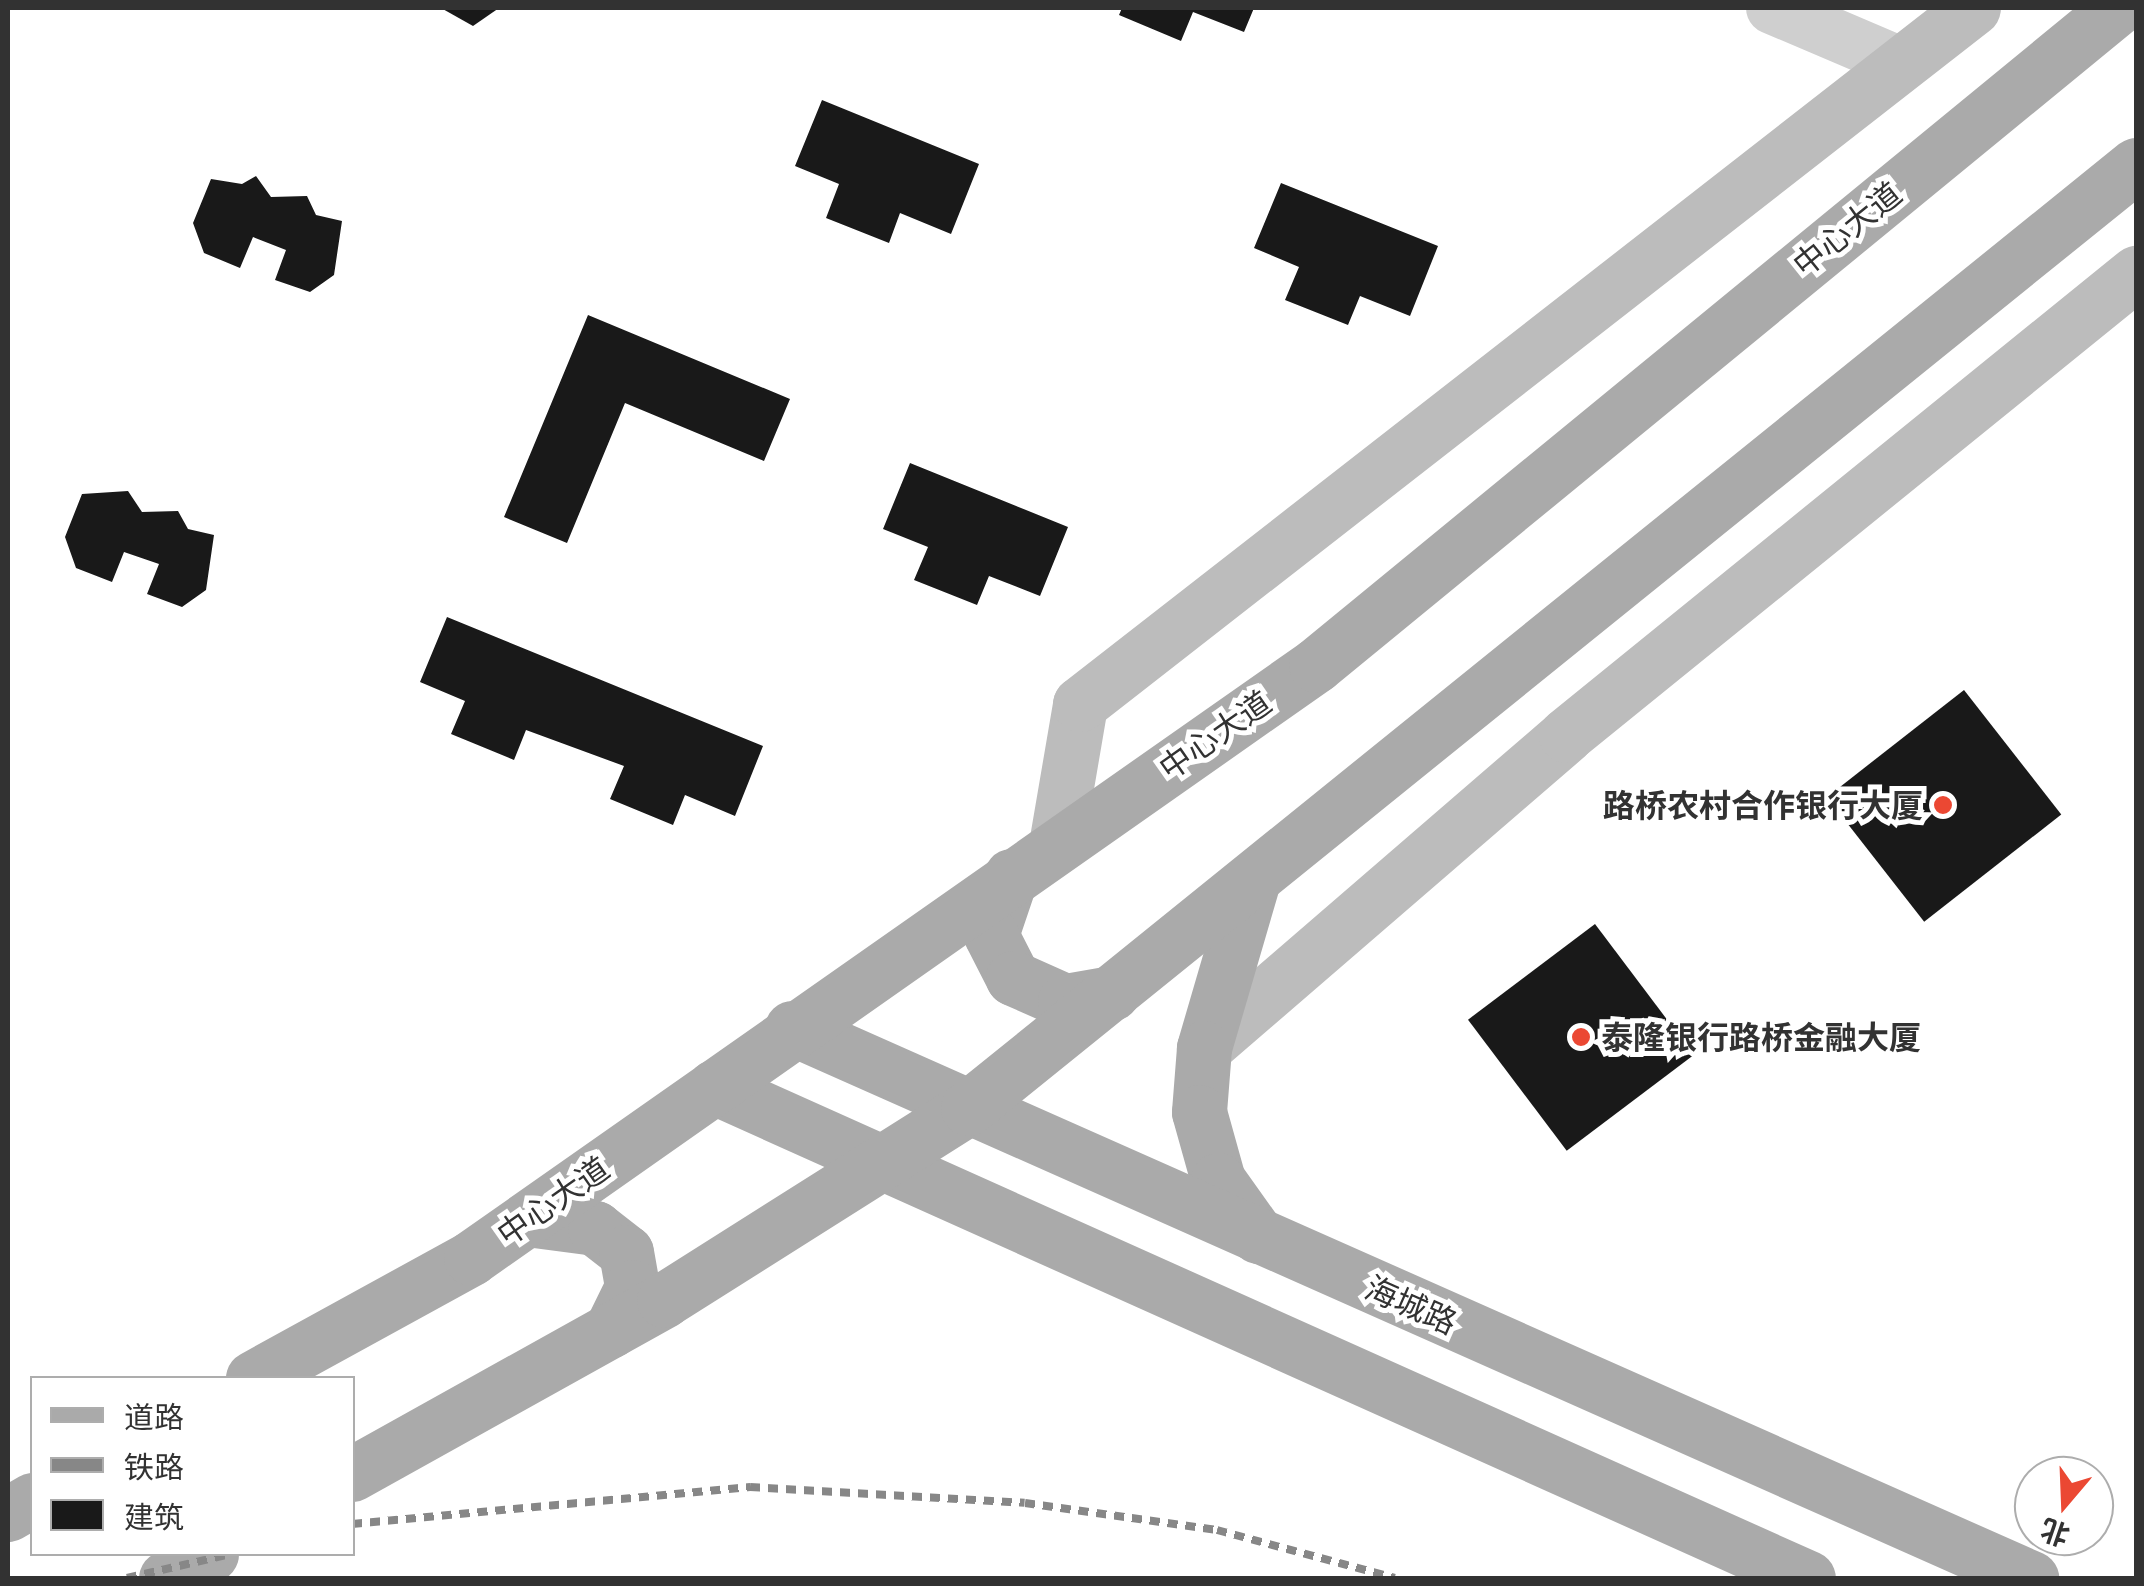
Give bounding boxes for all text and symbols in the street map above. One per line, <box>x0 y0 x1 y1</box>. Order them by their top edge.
street label: 中心大道 <box>1785 174 1909 284</box>
street label: 中心大道 <box>1152 683 1278 787</box>
place label: 路桥农村合作银行大厦 <box>1603 786 1923 824</box>
marker: 路桥农村合作银行大厦 <box>1932 794 1954 816</box>
place label: 泰隆银行路桥金融大厦 <box>1601 1018 1921 1056</box>
marker: 泰隆银行路桥金融大厦 <box>1570 1026 1592 1048</box>
street label: 中心大道 <box>490 1149 616 1253</box>
street label: 海城路 <box>1359 1268 1463 1342</box>
legend <box>30 1376 355 1556</box>
text: 道路 <box>124 1399 184 1435</box>
text: 铁路 <box>124 1449 184 1485</box>
north arrow <box>2014 1456 2114 1556</box>
text: 建筑 <box>124 1499 184 1535</box>
text: 北 <box>2036 1513 2073 1553</box>

